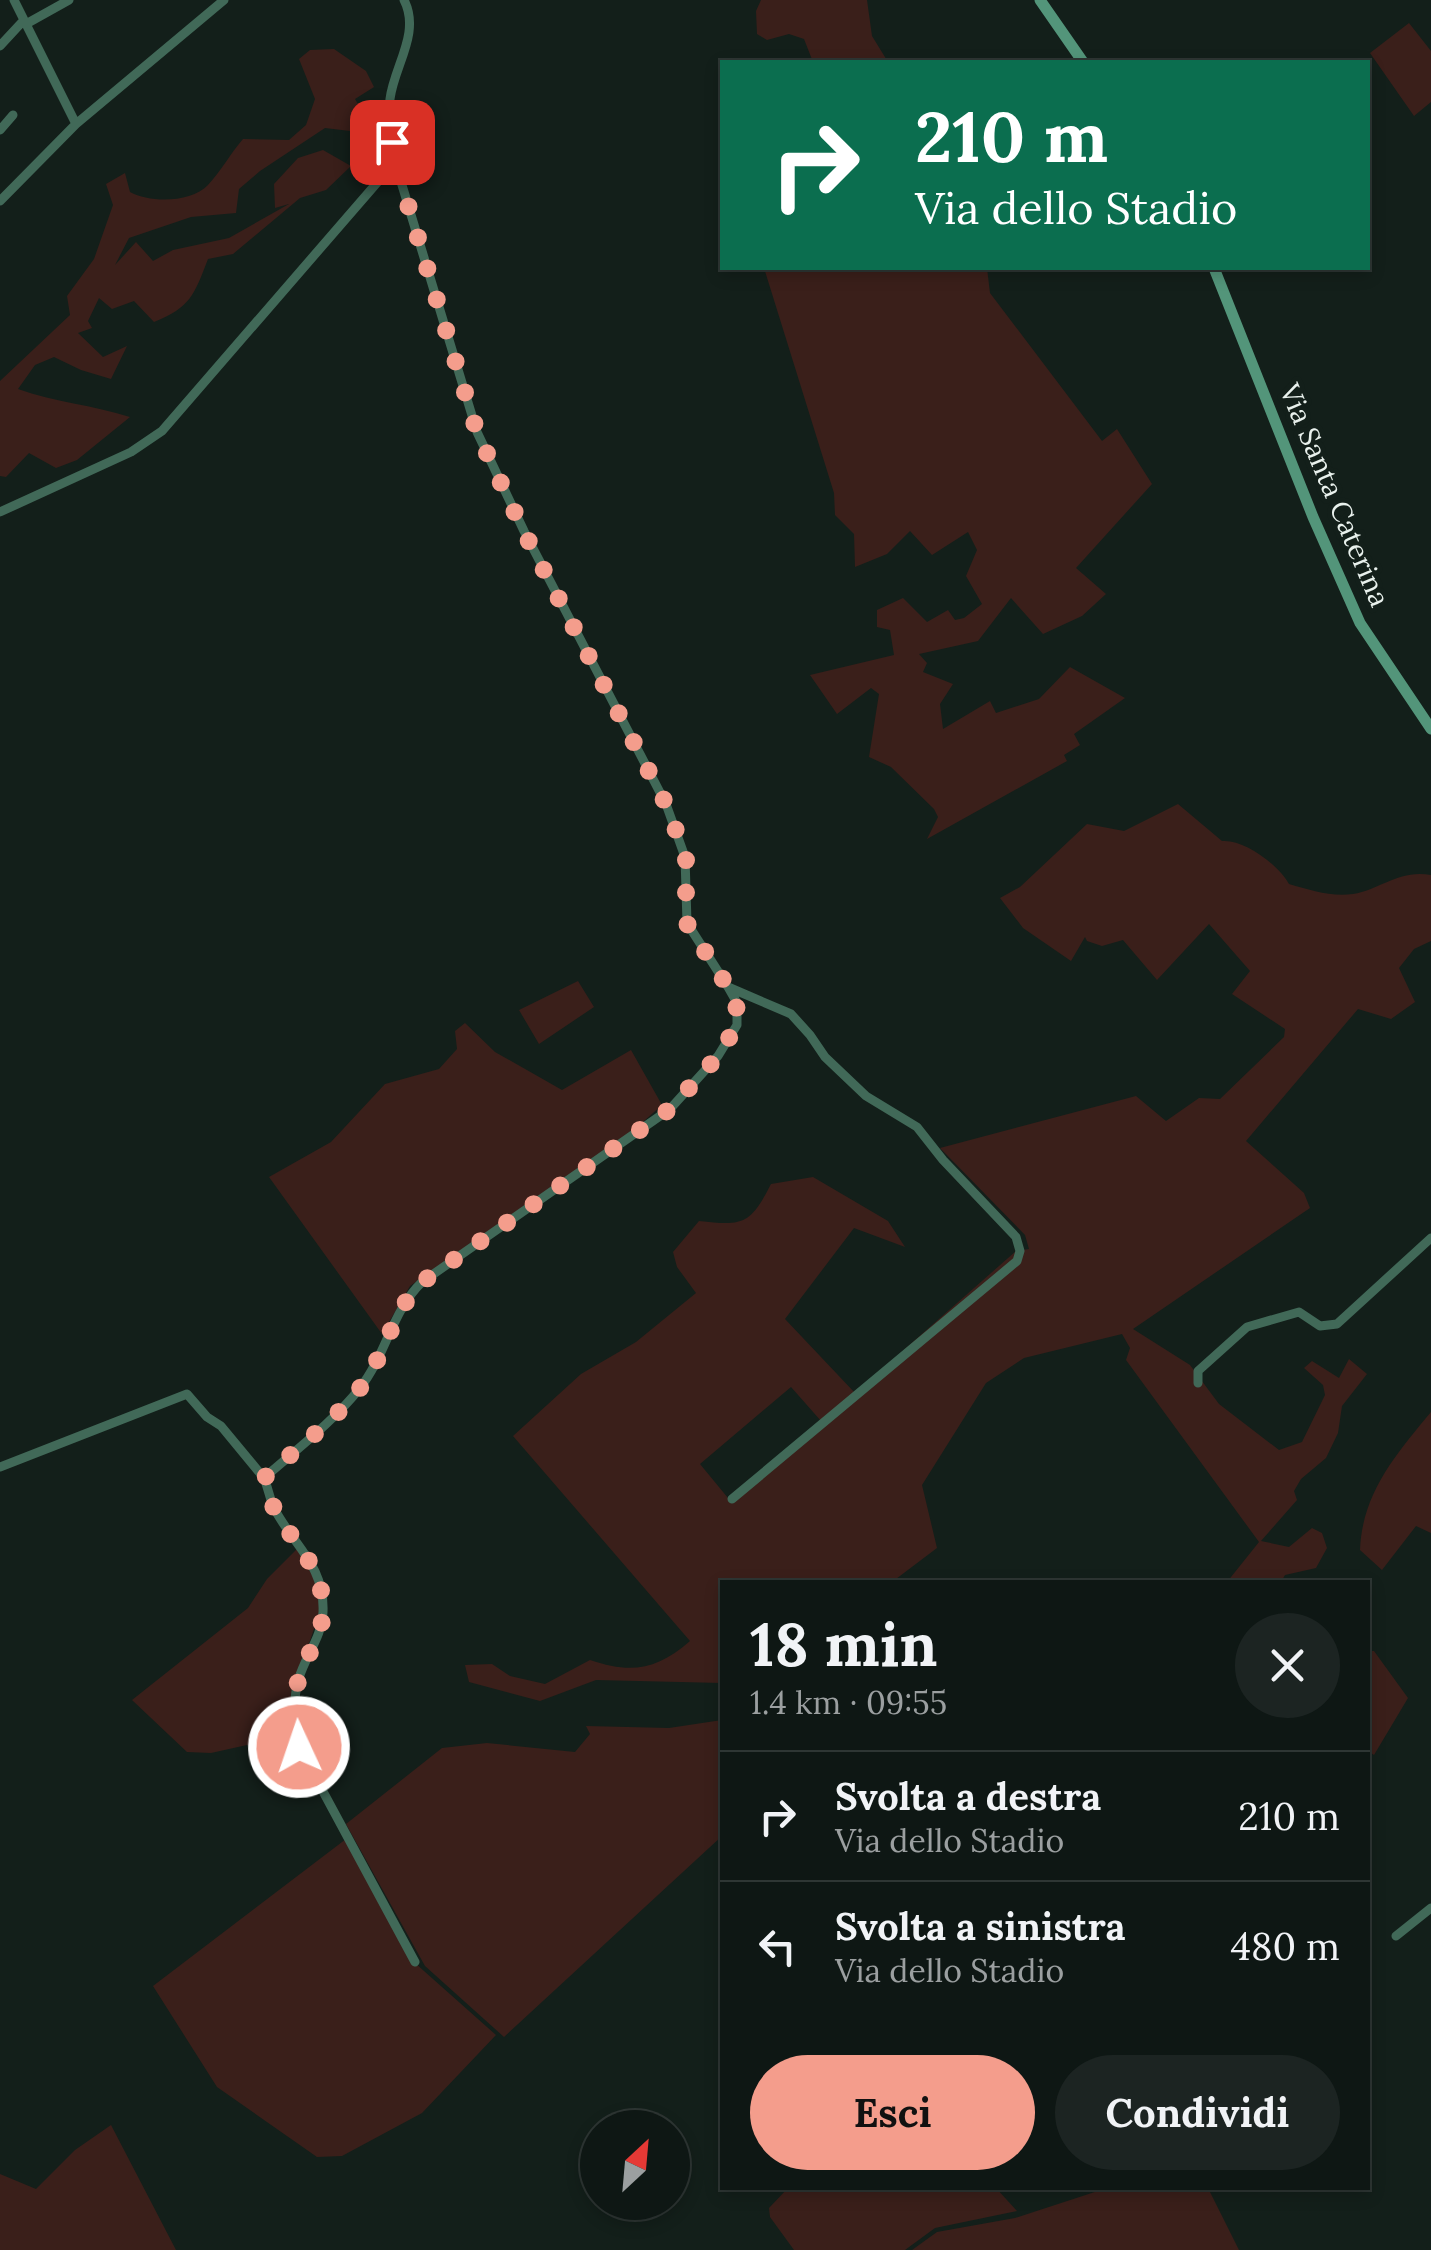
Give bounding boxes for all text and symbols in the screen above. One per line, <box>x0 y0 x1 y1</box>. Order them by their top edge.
text: 210 m <box>915 92 1108 181</box>
pin <box>350 100 435 185</box>
icon: right <box>750 100 880 230</box>
icon: arrive <box>365 115 420 170</box>
text: Via dello Stadio <box>915 179 1237 236</box>
street label: Via Santa Caterina <box>1271 377 1398 612</box>
text: 18 min <box>750 1606 938 1682</box>
button: close <box>1235 1613 1340 1718</box>
text: 1.4 km · 09:55 <box>750 1682 947 1723</box>
position arrow <box>247 1695 351 1799</box>
text: Svolta a destra <box>835 1772 1101 1820</box>
icon: right <box>750 1789 805 1844</box>
text: 210 m <box>1238 1792 1340 1840</box>
text: Via dello Stadio <box>835 1820 1064 1861</box>
text: Svolta a sinistra <box>835 1902 1125 1950</box>
icon: left <box>750 1919 805 1974</box>
text: 480 m <box>1230 1922 1340 1970</box>
text: Via dello Stadio <box>835 1950 1064 1991</box>
button: Esci <box>750 2055 1035 2170</box>
button: Condividi <box>1055 2055 1340 2170</box>
north arrow <box>580 2110 690 2220</box>
map controls <box>580 2110 690 2220</box>

